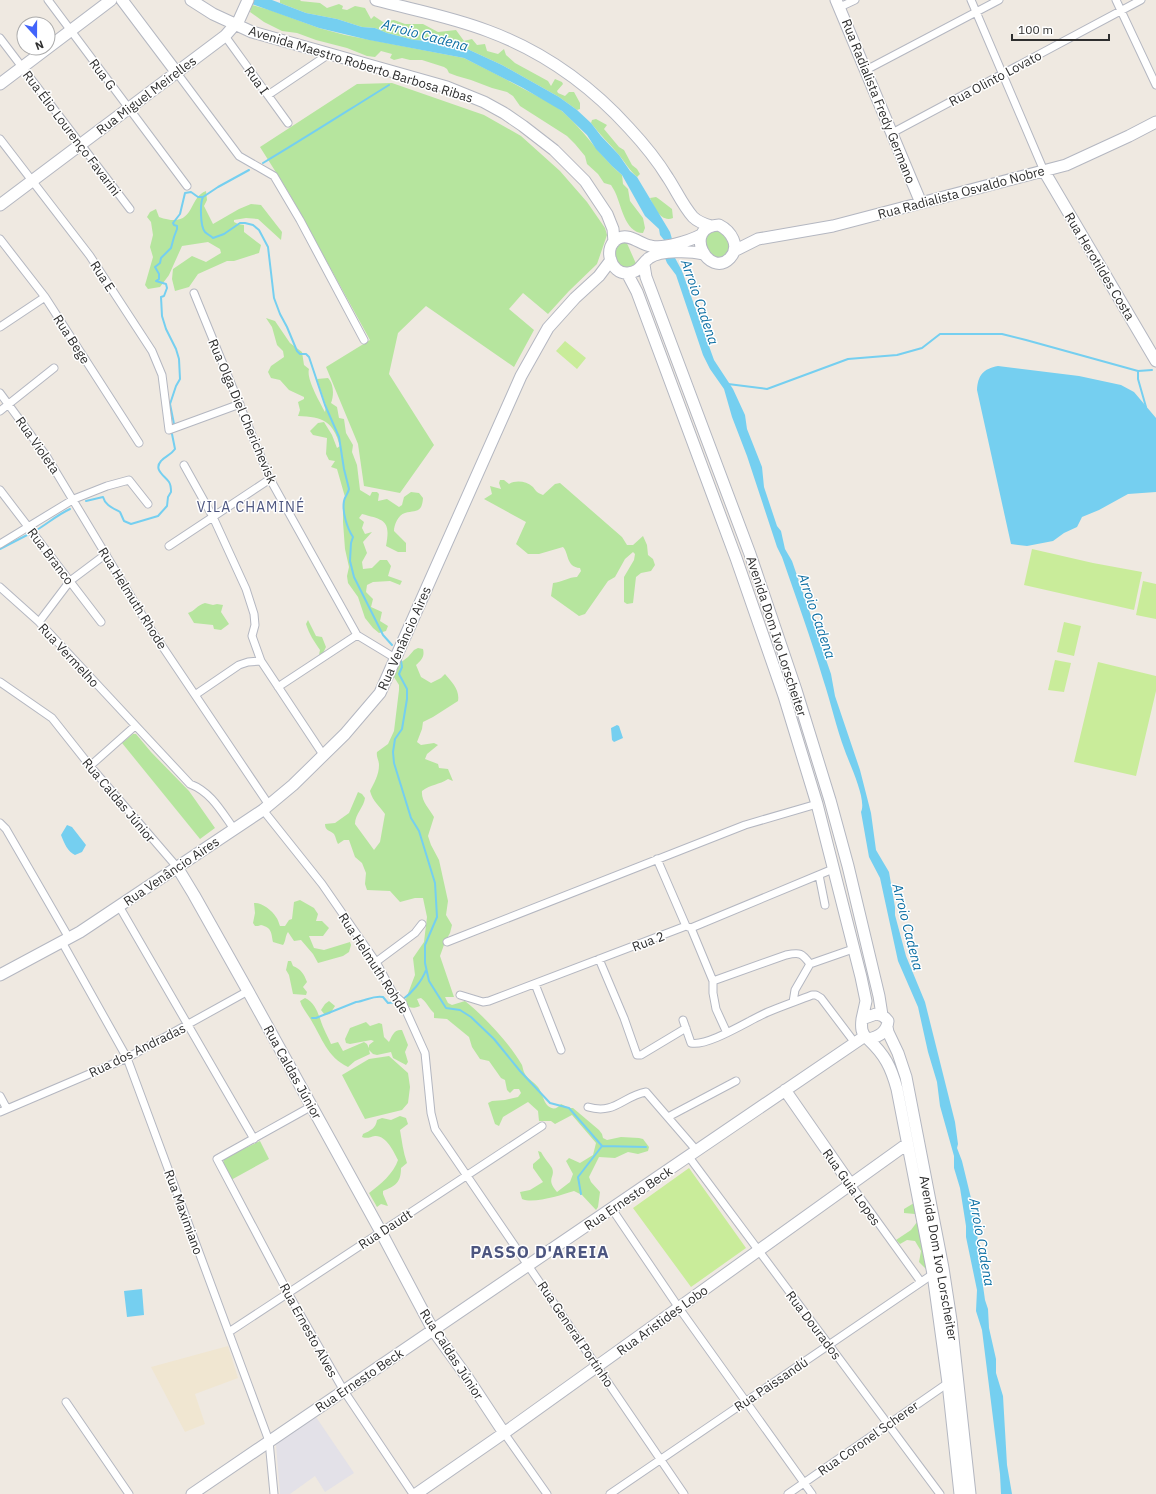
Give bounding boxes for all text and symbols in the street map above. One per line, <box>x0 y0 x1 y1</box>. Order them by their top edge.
water label: Arroio Cadena <box>379 15 470 55</box>
north arrow <box>16 16 56 56</box>
street label: Rua Radialista Fredy Germano <box>838 16 919 186</box>
scale bar <box>1012 16 1109 42</box>
street label: Avenida Maestro Roberto Barbosa Ribas <box>247 22 475 107</box>
text: 100 m <box>1018 22 1053 37</box>
text: N <box>33 37 46 53</box>
street label: Rua Olinto Lovato <box>946 47 1044 110</box>
street label: Rua Miguel Meirelles <box>93 52 200 139</box>
street label: Rua G <box>85 55 120 93</box>
street label: Rua I <box>241 63 273 98</box>
street label: Rua Élio Lourenço Favarini <box>19 67 124 200</box>
street label: Rua Radialista Osvaldo Nobre <box>876 162 1046 223</box>
street label: Rua Herotildes Costa <box>1061 209 1138 323</box>
water label: Arroio Cadena <box>677 256 723 347</box>
street label: Rua E <box>86 258 119 295</box>
street label: Rua Bege <box>49 311 94 367</box>
street label: Rua Olga Diel Cherichevisk <box>204 336 281 486</box>
street label: Rua Violeta <box>12 413 64 477</box>
district label: VILA CHAMINÉ <box>197 497 305 516</box>
street label: Rua Branco <box>24 524 78 588</box>
street label: Rua Helmuth Rhode <box>94 544 171 652</box>
street label: Avenida Dom Ivo Lorscheiter <box>743 554 811 719</box>
water label: Arroio Cadena <box>794 570 840 661</box>
street label: Rua Venâncio Aires <box>374 584 435 693</box>
street label: Rua Vermelho <box>35 620 103 691</box>
street label: Rua Caldas Júnior <box>78 755 159 846</box>
street label: Rua Venâncio Aires <box>120 833 222 910</box>
water label: Arroio Cadena <box>888 881 928 972</box>
street label: Rua Helmuth Rohde <box>335 910 413 1017</box>
street label: Rua 2 <box>629 928 667 955</box>
street label: Rua dos Andradas <box>86 1020 188 1081</box>
street label: Rua Caldas Júnior <box>260 1022 326 1122</box>
street label: Rua Guia Lopes <box>819 1146 884 1229</box>
street label: Rua Ernesto Beck <box>581 1163 676 1234</box>
street label: Rua Maximiano <box>160 1167 207 1257</box>
street label: Avenida Dom Ivo Lorscheiter <box>916 1174 961 1342</box>
water label: Arroio Cadena <box>965 1196 999 1287</box>
street label: Rua Daudt <box>355 1206 415 1253</box>
district label: PASSO D'AREIA <box>470 1241 610 1263</box>
street label: Rua General Portinho <box>534 1278 617 1391</box>
street label: Rua Ernesto Alves <box>276 1280 341 1380</box>
street label: Rua Aristides Lobo <box>613 1282 711 1359</box>
street label: Rua Dourados <box>782 1287 845 1363</box>
street label: Rua Caldas Júnior <box>416 1306 487 1403</box>
street label: Rua Ernesto Beck <box>312 1345 407 1416</box>
street label: Rua Paissandú <box>731 1353 811 1415</box>
street label: Rua Coronel Scherer <box>815 1397 922 1480</box>

